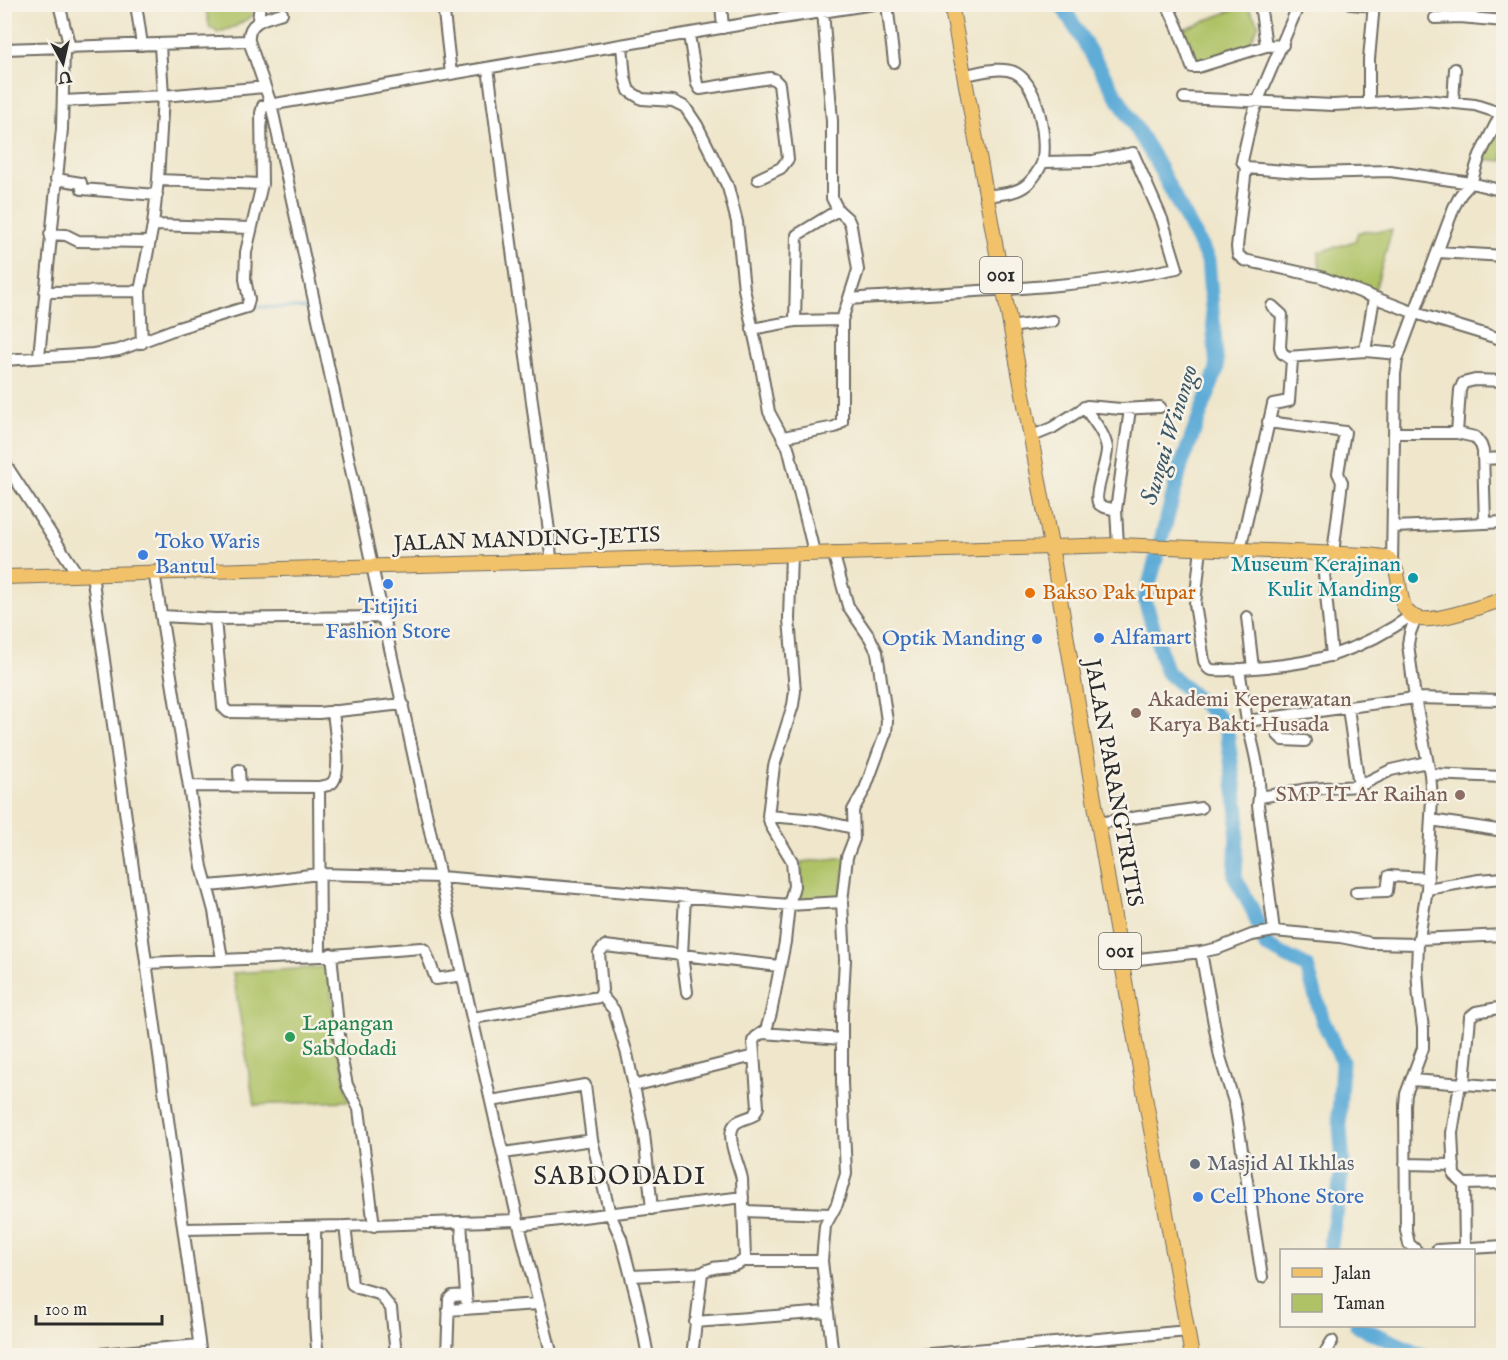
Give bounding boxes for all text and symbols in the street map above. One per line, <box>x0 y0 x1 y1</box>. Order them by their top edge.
north arrow <box>33 33 93 93</box>
text: U <box>56 65 74 87</box>
road number: 001 <box>980 257 1022 293</box>
water label: Sungai Winongo <box>1134 361 1206 509</box>
street label: JALAN MANDING-JETIS <box>390 521 661 559</box>
place label: Toko Waris Bantul <box>155 528 260 581</box>
marker: Toko Waris Bantul <box>136 548 150 562</box>
place label: Museum Kerajinan Kulit Manding <box>1230 551 1402 604</box>
marker: Museum Kerajinan Kulit Manding <box>1406 571 1420 585</box>
marker: Titijiti Fashion Store <box>381 577 395 591</box>
place label: Bakso Pak Tupar <box>1042 579 1196 607</box>
marker: Bakso Pak Tupar <box>1023 586 1037 600</box>
place label: Titijiti Fashion Store <box>325 593 451 646</box>
place label: Alfamart <box>1110 624 1192 652</box>
place label: Optik Manding <box>882 625 1026 653</box>
marker: Alfamart <box>1092 631 1106 645</box>
marker: Optik Manding <box>1030 632 1044 646</box>
street label: JALAN PARANGTRITIS <box>1077 654 1149 909</box>
place label: Akademi Keperawatan Karya Bakti Husada <box>1147 686 1352 739</box>
marker: Akademi Keperawatan Karya Bakti Husada <box>1129 706 1143 720</box>
place label: SMP IT Ar Raihan <box>1276 781 1448 809</box>
marker: SMP IT Ar Raihan <box>1453 788 1467 802</box>
road number: 001 <box>1099 933 1141 969</box>
place label: Lapangan Sabdodadi <box>302 1010 397 1063</box>
marker: Lapangan Sabdodadi <box>283 1030 297 1044</box>
place label: Masjid Al Ikhlas <box>1207 1150 1354 1178</box>
marker: Masjid Al Ikhlas <box>1188 1157 1202 1171</box>
district label: SABDODADI <box>533 1160 707 1193</box>
place label: Cell Phone Store <box>1210 1183 1364 1211</box>
marker: Cell Phone Store <box>1191 1190 1205 1204</box>
legend <box>1280 1249 1475 1327</box>
text: Jalan <box>1332 1263 1371 1286</box>
scale bar <box>36 1288 162 1326</box>
text: Taman <box>1334 1293 1385 1316</box>
text: 100 m <box>45 1299 87 1322</box>

